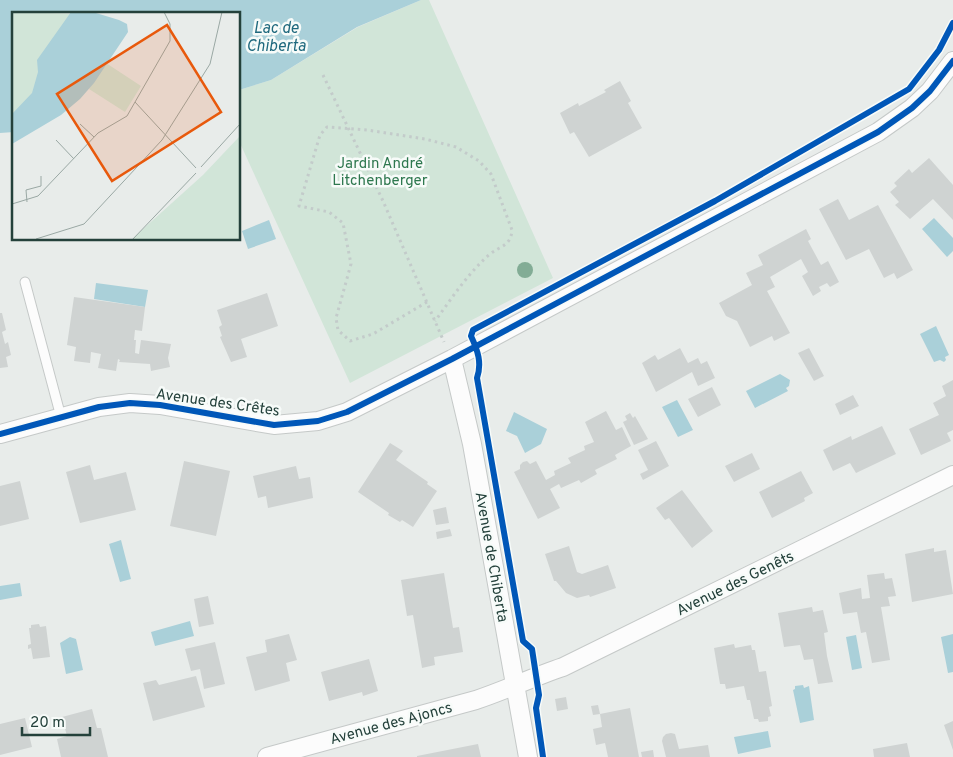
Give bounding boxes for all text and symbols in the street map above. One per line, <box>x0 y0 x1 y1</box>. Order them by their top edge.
inset map <box>12 12 240 240</box>
water label: Lac de Chiberta <box>246 19 307 57</box>
park label: Jardin André Litchenberger <box>332 155 428 191</box>
street label: Avenue des Crêtes <box>155 385 281 422</box>
street label: Avenue de Chiberta <box>470 491 511 624</box>
street label: Avenue des Genêts <box>674 548 798 621</box>
street label: Avenue des Ajoncs <box>328 699 455 750</box>
scale bar <box>22 704 90 736</box>
text: 20 m <box>30 714 65 733</box>

